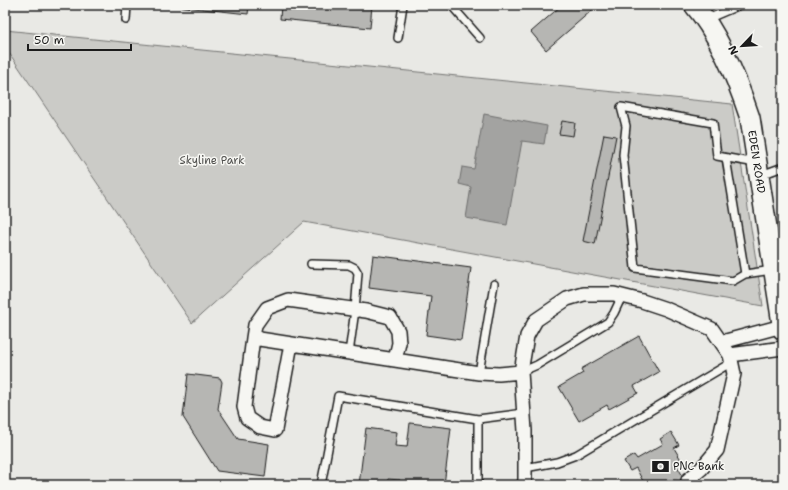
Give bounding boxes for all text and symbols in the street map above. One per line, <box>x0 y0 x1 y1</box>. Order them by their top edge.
scale bar <box>28 26 131 52</box>
north arrow <box>722 26 762 66</box>
text: 50 m <box>34 32 64 48</box>
text: N <box>725 43 742 57</box>
street label: EDEN ROAD <box>744 129 769 194</box>
park label: Skyline Park <box>180 153 244 168</box>
bank icon: PNC Bank <box>650 456 670 476</box>
place label: PNC Bank <box>673 459 724 474</box>

